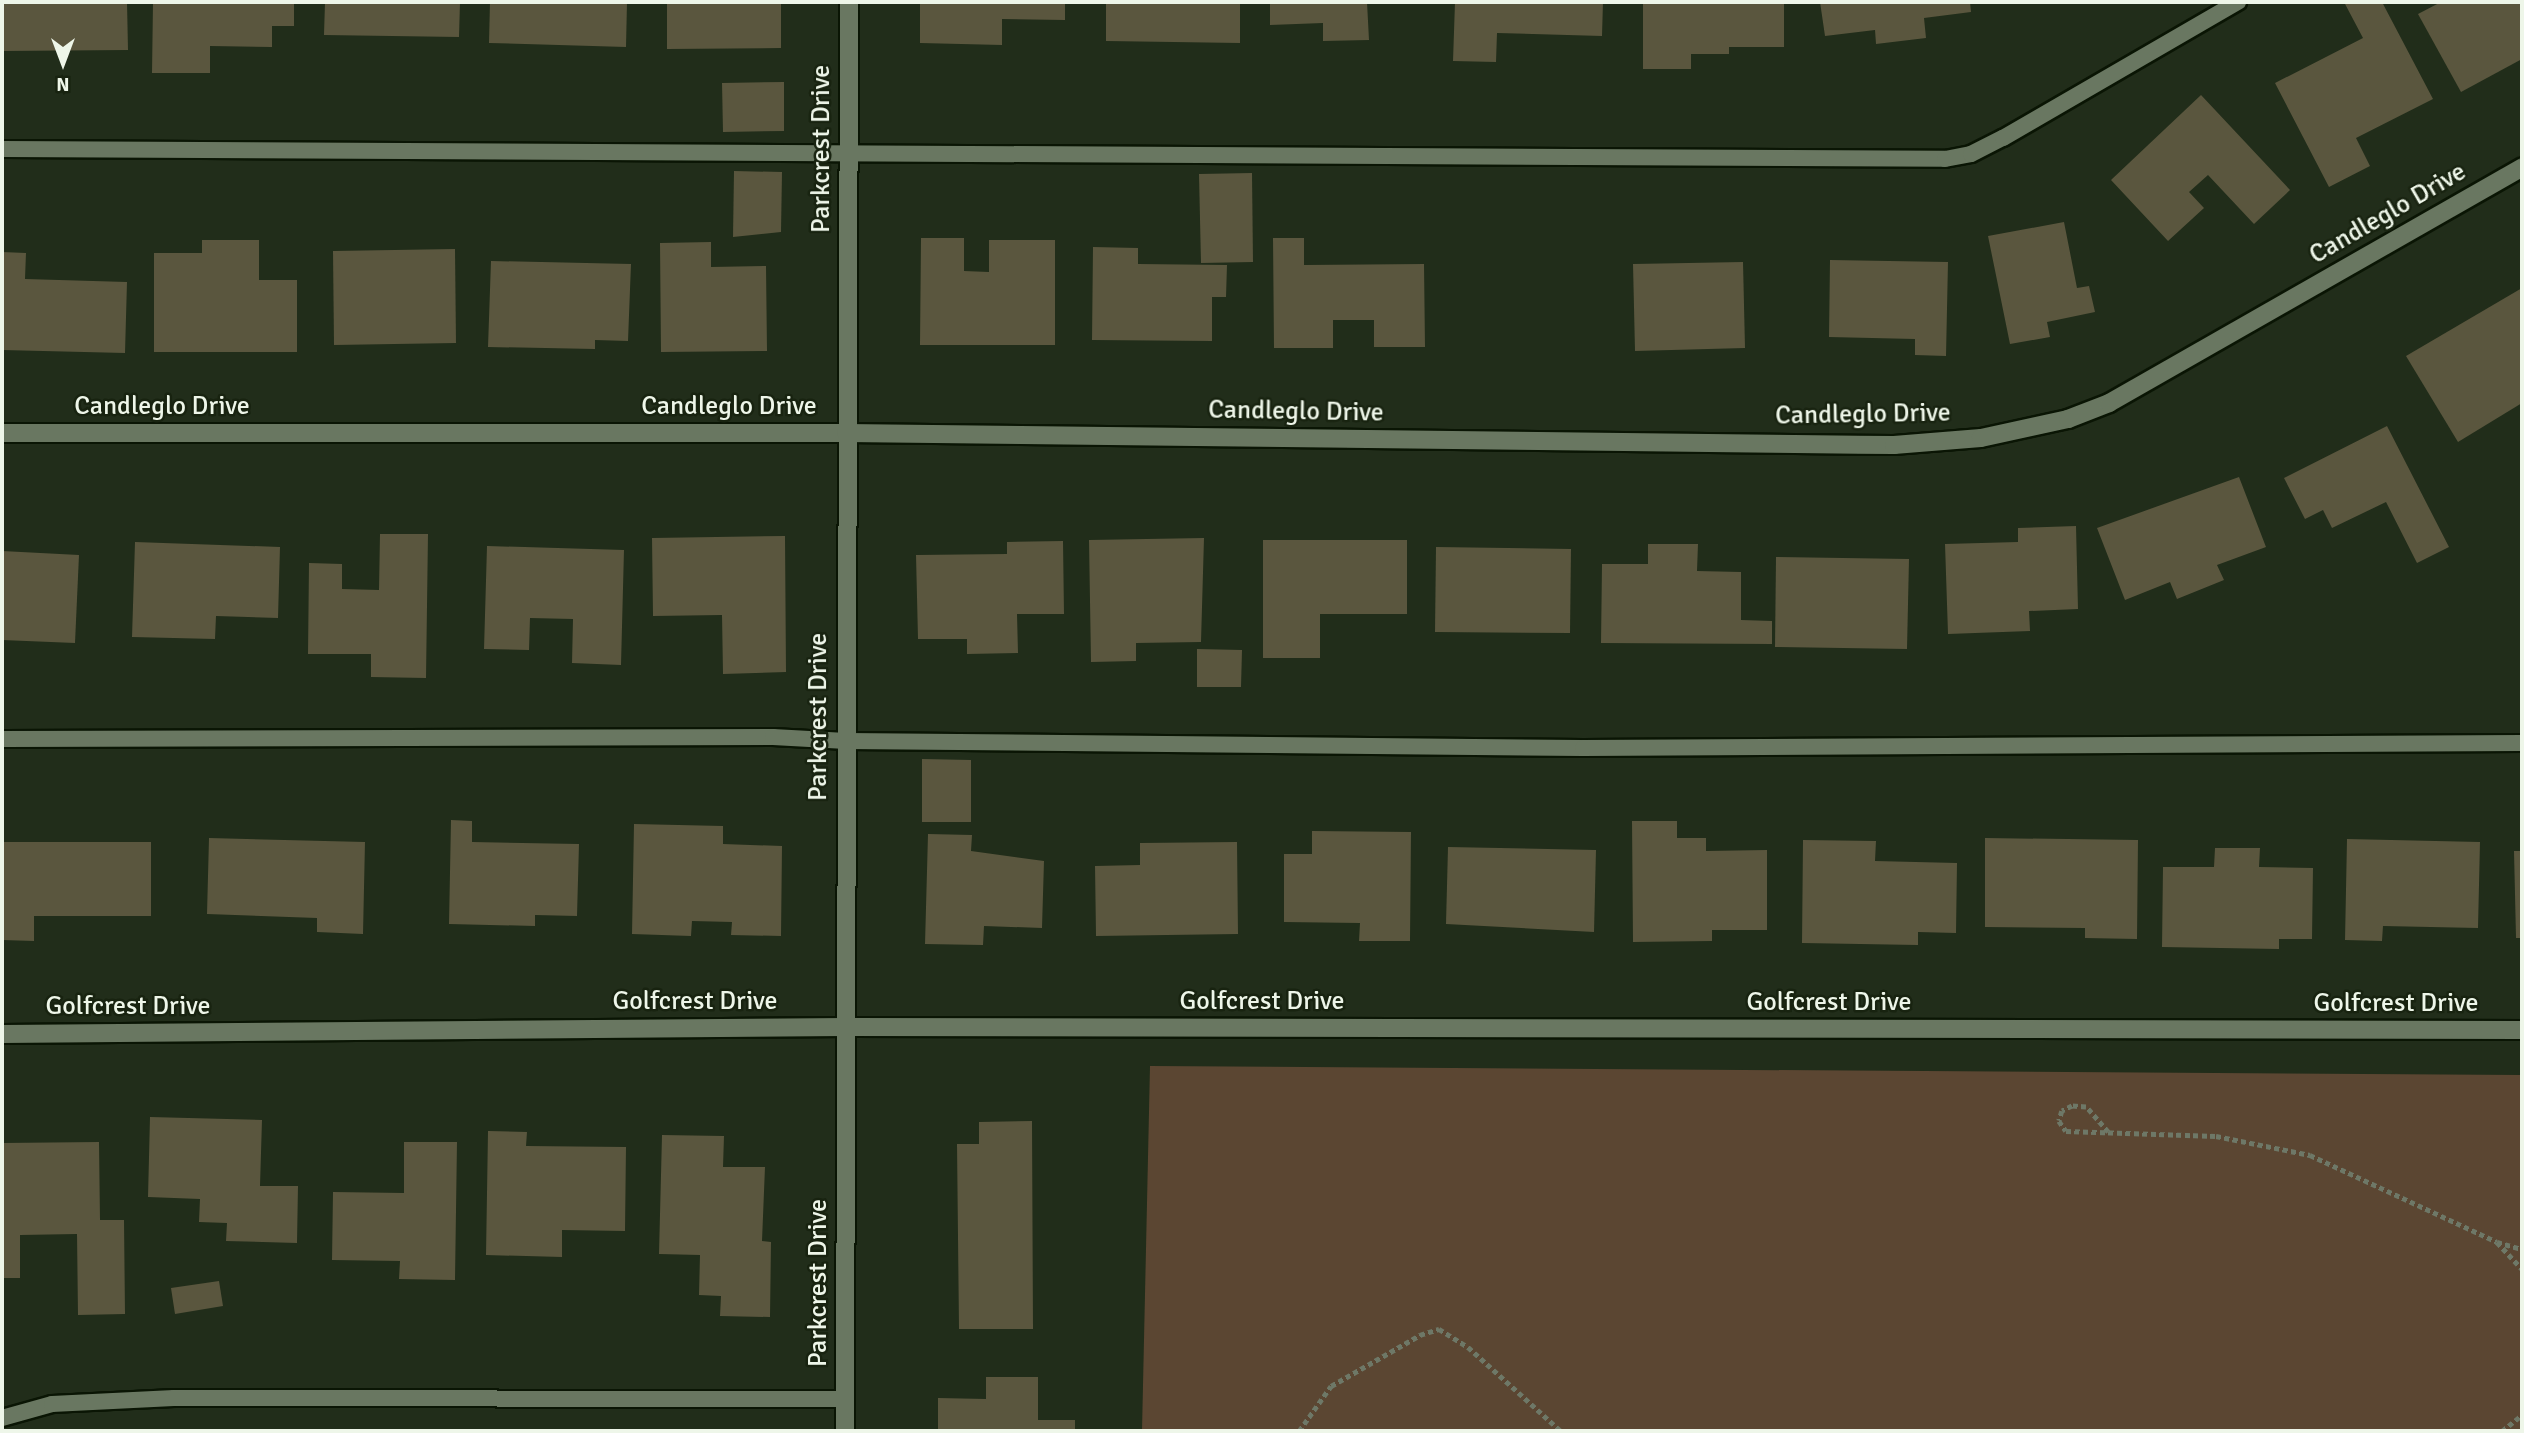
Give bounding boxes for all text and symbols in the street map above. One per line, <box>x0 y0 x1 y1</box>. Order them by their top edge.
north arrow <box>28 28 98 98</box>
street label: Parkcrest Drive <box>806 65 838 233</box>
text: N <box>56 72 70 96</box>
street label: Candleglo Drive <box>2304 157 2472 271</box>
street label: Candleglo Drive <box>74 391 250 423</box>
street label: Candleglo Drive <box>641 391 817 423</box>
street label: Candleglo Drive <box>1208 395 1384 429</box>
street label: Candleglo Drive <box>1775 398 1951 432</box>
street label: Parkcrest Drive <box>803 633 835 801</box>
street label: Golfcrest Drive <box>613 986 777 1018</box>
street label: Golfcrest Drive <box>1180 986 1344 1018</box>
street label: Golfcrest Drive <box>1747 987 1911 1019</box>
street label: Golfcrest Drive <box>2314 988 2478 1020</box>
street label: Golfcrest Drive <box>46 991 210 1023</box>
street label: Parkcrest Drive <box>803 1199 835 1367</box>

